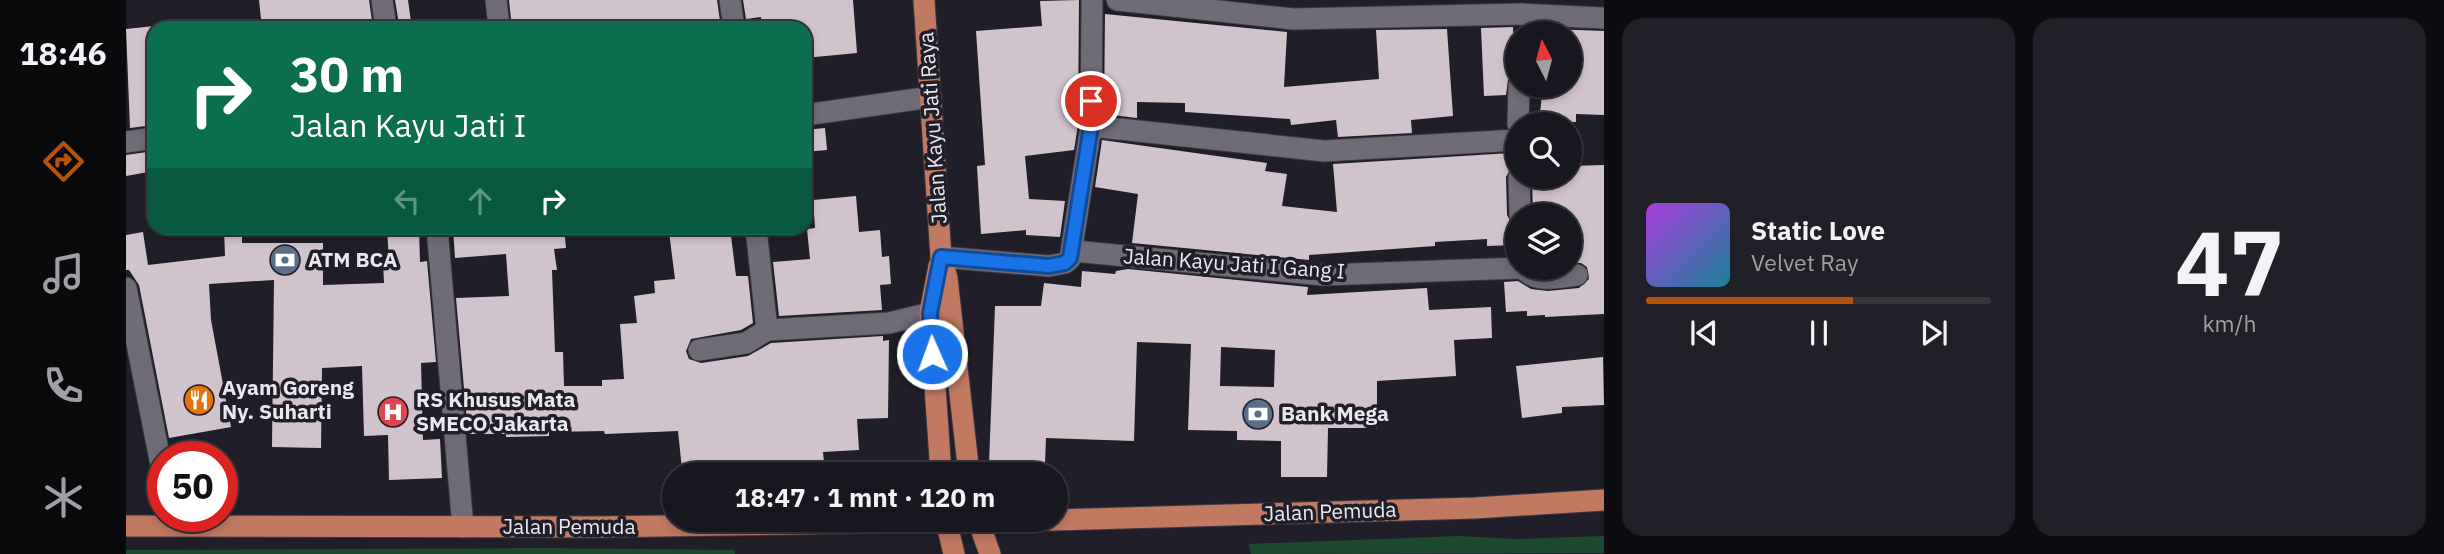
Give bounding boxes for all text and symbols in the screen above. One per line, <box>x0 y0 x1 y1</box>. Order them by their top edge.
north arrow <box>1505 21 1582 98</box>
map controls <box>1505 21 1582 280</box>
street label: Jalan Kayu Jati Raya <box>911 31 953 225</box>
text: 18:46 <box>19 32 107 74</box>
text: 30 m <box>290 42 404 105</box>
icon: right <box>175 49 266 140</box>
pin <box>1061 71 1121 131</box>
icon: arrive <box>1072 82 1110 120</box>
text: Jalan Kayu Jati I <box>290 104 526 146</box>
button: search <box>1505 112 1582 189</box>
icon: directions <box>39 137 88 186</box>
icon: left <box>388 182 426 220</box>
icon: ahead <box>461 182 499 220</box>
icon: right <box>534 182 572 220</box>
button: layers <box>1505 203 1582 280</box>
text: 47 <box>2175 203 2284 321</box>
text: Static Love <box>1751 213 1885 247</box>
street label: Jalan Kayu Jati I Gang I <box>1122 241 1346 285</box>
bank icon: ATM BCA <box>268 243 302 277</box>
place label: ATM BCA <box>308 245 397 273</box>
text: Velvet Ray <box>1751 247 1858 277</box>
icon: music <box>39 249 88 298</box>
text: km/h <box>2202 308 2257 338</box>
icon: previous <box>1685 314 1723 352</box>
icon: pause <box>1800 314 1838 352</box>
icon: next <box>1915 314 1953 352</box>
position arrow <box>895 317 969 391</box>
icon: phone <box>39 361 88 410</box>
place label: Ayam Goreng Ny. Suharti <box>222 373 354 425</box>
restaurant icon: Ayam Goreng Ny. Suharti <box>182 383 216 417</box>
place label: RS Khusus Mata SMECO Jakarta <box>416 385 576 437</box>
hospital icon: RS Khusus Mata SMECO Jakarta <box>376 395 410 429</box>
bank icon: Bank Mega <box>1241 397 1275 431</box>
place label: Bank Mega <box>1281 399 1389 427</box>
speed limit sign: 50 <box>147 441 238 532</box>
icon: climate <box>39 473 88 522</box>
text: 18:47 · 1 mnt · 120 m <box>735 480 995 514</box>
street label: Jalan Pemuda <box>1263 495 1397 527</box>
street label: Jalan Pemuda <box>502 512 636 540</box>

